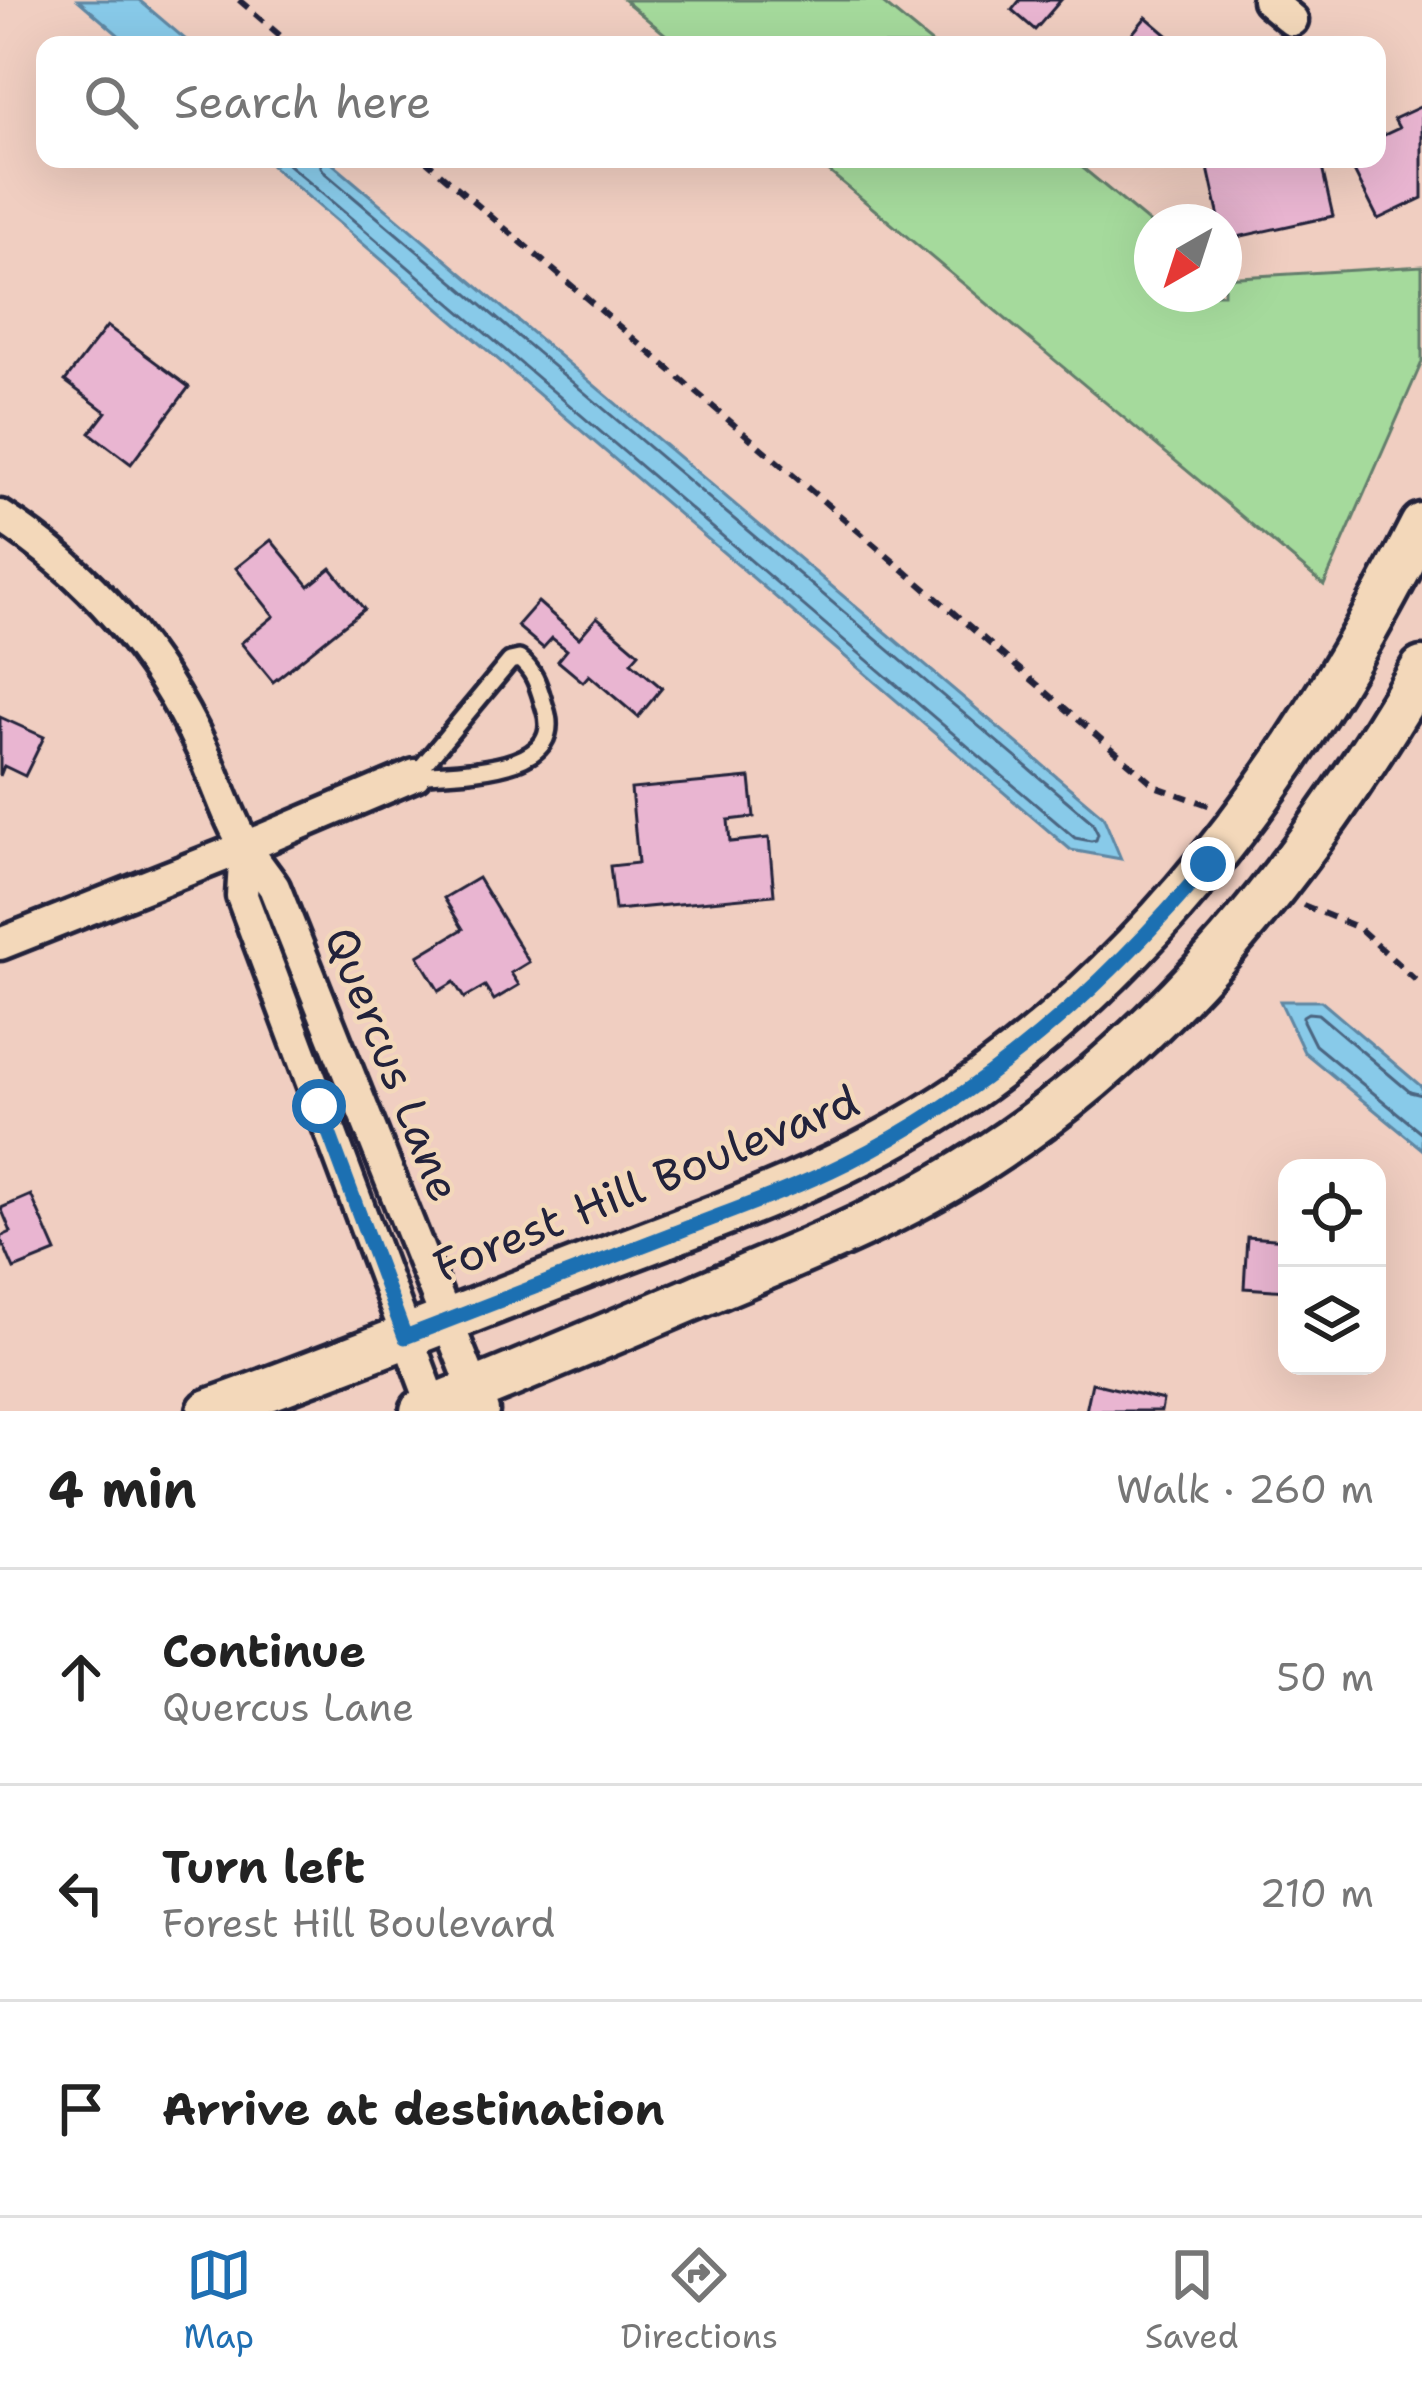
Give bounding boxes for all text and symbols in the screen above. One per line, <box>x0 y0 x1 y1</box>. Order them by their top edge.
search box <box>36 36 1386 168</box>
icon: search <box>78 69 144 135</box>
text: Search here <box>174 72 431 132</box>
north arrow <box>1134 204 1242 312</box>
route end <box>1181 837 1235 891</box>
street label: Quercus Lane <box>311 918 475 1210</box>
street label: Forest Hill Boulevard <box>424 1070 868 1296</box>
route start <box>292 1079 346 1133</box>
map controls <box>1278 1159 1386 1375</box>
button: locate <box>1278 1159 1386 1267</box>
button: layers <box>1278 1267 1386 1375</box>
text: 4 min <box>48 1455 197 1523</box>
text: Walk · 260 m <box>1116 1463 1374 1515</box>
text: Continue <box>162 1621 366 1681</box>
icon: ahead <box>48 1644 114 1710</box>
text: 50 m <box>1276 1651 1374 1703</box>
text: Quercus Lane <box>162 1681 414 1733</box>
text: Turn left <box>162 1837 365 1897</box>
icon: left <box>48 1860 114 1926</box>
text: 210 m <box>1259 1867 1374 1919</box>
text: Forest Hill Boulevard <box>162 1897 555 1949</box>
icon: arrive <box>48 2076 114 2142</box>
text: Arrive at destination <box>162 2079 665 2139</box>
tab: Map <box>183 2242 254 2359</box>
tab: Directions <box>621 2242 778 2359</box>
tab: Saved <box>1145 2242 1239 2359</box>

